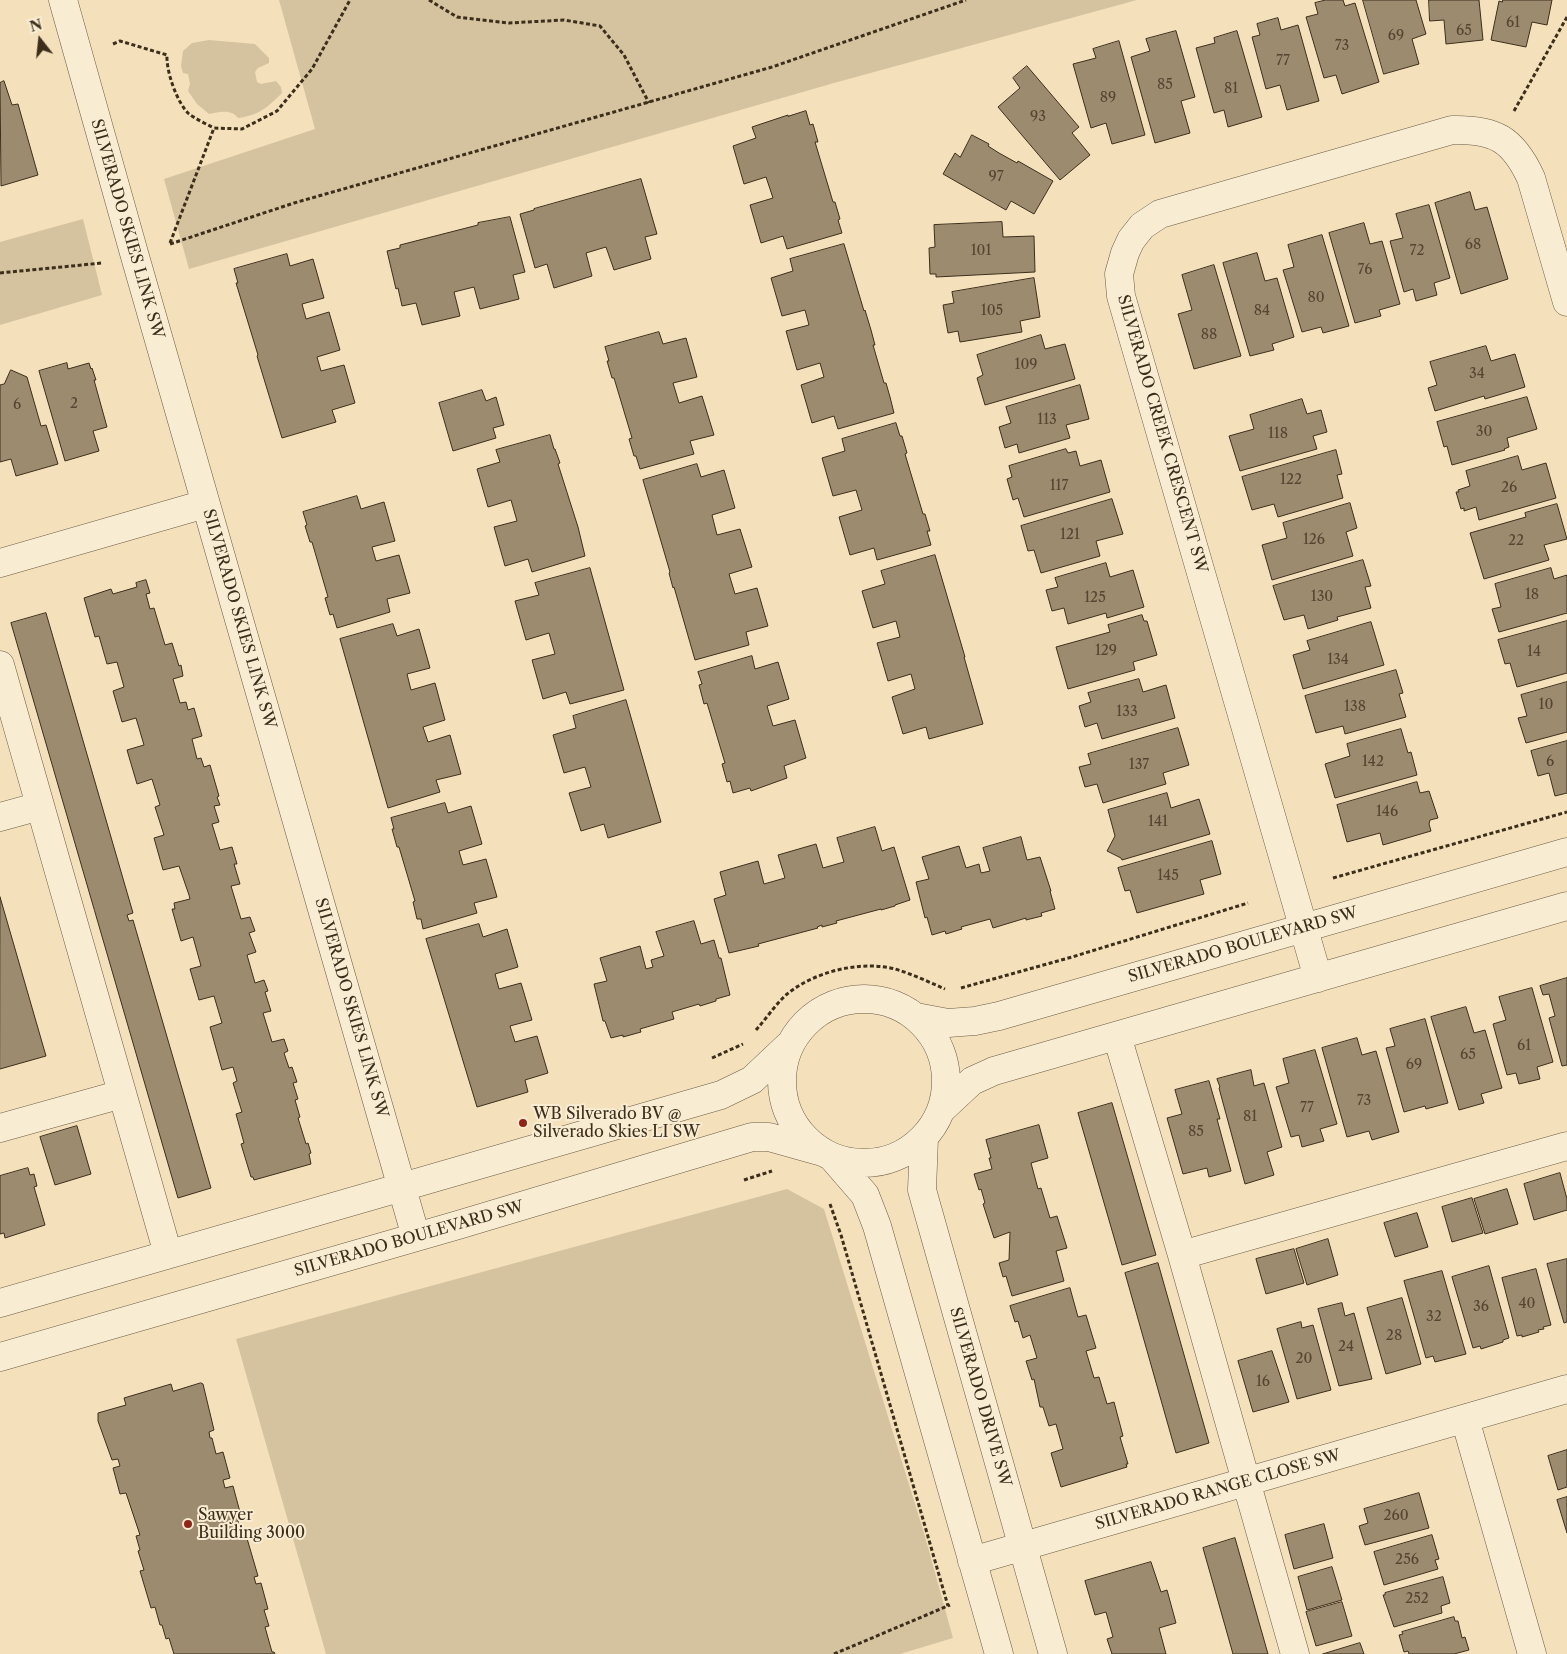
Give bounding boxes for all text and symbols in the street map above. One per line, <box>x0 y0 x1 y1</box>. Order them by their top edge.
north arrow <box>15 15 65 65</box>
text: N <box>28 15 44 36</box>
house number: 61 <box>1506 15 1520 31</box>
house number: 65 <box>1456 23 1472 39</box>
house number: 69 <box>1388 28 1404 44</box>
house number: 73 <box>1335 38 1349 54</box>
house number: 77 <box>1276 53 1290 69</box>
house number: 85 <box>1157 77 1173 93</box>
house number: 81 <box>1224 81 1238 97</box>
house number: 89 <box>1100 90 1116 106</box>
house number: 93 <box>1030 109 1046 125</box>
street label: SILVERADO SKIES LINK SW <box>86 117 168 341</box>
house number: 97 <box>988 169 1004 185</box>
house number: 68 <box>1465 237 1481 253</box>
house number: 101 <box>971 243 991 259</box>
house number: 72 <box>1410 243 1424 259</box>
house number: 76 <box>1358 262 1372 278</box>
house number: 80 <box>1307 290 1325 306</box>
street label: SILVERADO CREEK CRESCENT SW <box>1113 293 1211 575</box>
house number: 105 <box>981 303 1003 319</box>
house number: 84 <box>1254 303 1270 319</box>
house number: 88 <box>1201 327 1217 343</box>
house number: 109 <box>1015 357 1037 373</box>
house number: 34 <box>1469 366 1485 382</box>
house number: 2 <box>70 396 78 412</box>
house number: 6 <box>13 397 21 413</box>
house number: 113 <box>1037 412 1057 428</box>
house number: 30 <box>1476 424 1492 440</box>
house number: 118 <box>1268 426 1288 442</box>
house number: 122 <box>1280 472 1302 488</box>
house number: 117 <box>1050 478 1068 494</box>
house number: 26 <box>1501 480 1517 496</box>
street label: SILVERADO SKIES LINK SW <box>198 507 280 731</box>
house number: 121 <box>1060 527 1080 543</box>
house number: 126 <box>1303 532 1325 548</box>
house number: 22 <box>1508 533 1524 549</box>
house number: 18 <box>1525 587 1539 603</box>
house number: 130 <box>1311 589 1333 605</box>
house number: 125 <box>1084 590 1106 606</box>
house number: 129 <box>1095 643 1117 659</box>
house number: 14 <box>1527 644 1541 660</box>
house number: 134 <box>1327 652 1349 668</box>
house number: 10 <box>1539 697 1553 713</box>
house number: 138 <box>1344 699 1366 715</box>
house number: 133 <box>1116 704 1138 720</box>
house number: 142 <box>1362 754 1384 770</box>
house number: 6 <box>1546 754 1554 770</box>
house number: 137 <box>1129 757 1149 773</box>
house number: 146 <box>1376 804 1398 820</box>
house number: 141 <box>1148 814 1168 830</box>
house number: 145 <box>1157 868 1179 884</box>
street label: SILVERADO SKIES LINK SW <box>310 896 392 1120</box>
street label: SILVERADO BOULEVARD SW <box>1126 903 1360 987</box>
house number: 61 <box>1517 1038 1531 1054</box>
house number: 65 <box>1460 1047 1476 1063</box>
house number: 69 <box>1406 1057 1422 1073</box>
house number: 73 <box>1357 1093 1371 1109</box>
house number: 77 <box>1300 1100 1314 1116</box>
place label: WB Silverado BV @ Silverado Skies LI SW <box>533 1104 700 1142</box>
house number: 81 <box>1243 1109 1257 1125</box>
marker: WB Silverado BV @ Silverado Skies LI SW <box>517 1117 529 1129</box>
house number: 85 <box>1188 1124 1204 1140</box>
street label: SILVERADO BOULEVARD SW <box>292 1197 526 1281</box>
house number: 40 <box>1519 1296 1535 1312</box>
house number: 36 <box>1473 1299 1489 1315</box>
street label: SILVERADO DRIVE SW <box>945 1305 1015 1489</box>
house number: 32 <box>1426 1309 1442 1325</box>
house number: 28 <box>1386 1328 1402 1344</box>
house number: 24 <box>1338 1339 1354 1355</box>
house number: 20 <box>1296 1351 1312 1367</box>
house number: 16 <box>1256 1374 1270 1390</box>
street label: SILVERADO RANGE CLOSE SW <box>1093 1446 1343 1534</box>
place label: Sawyer Building 3000 <box>198 1505 305 1543</box>
house number: 260 <box>1383 1508 1409 1524</box>
marker: Sawyer Building 3000 <box>182 1518 194 1530</box>
house number: 256 <box>1395 1552 1419 1568</box>
house number: 252 <box>1405 1591 1429 1607</box>

